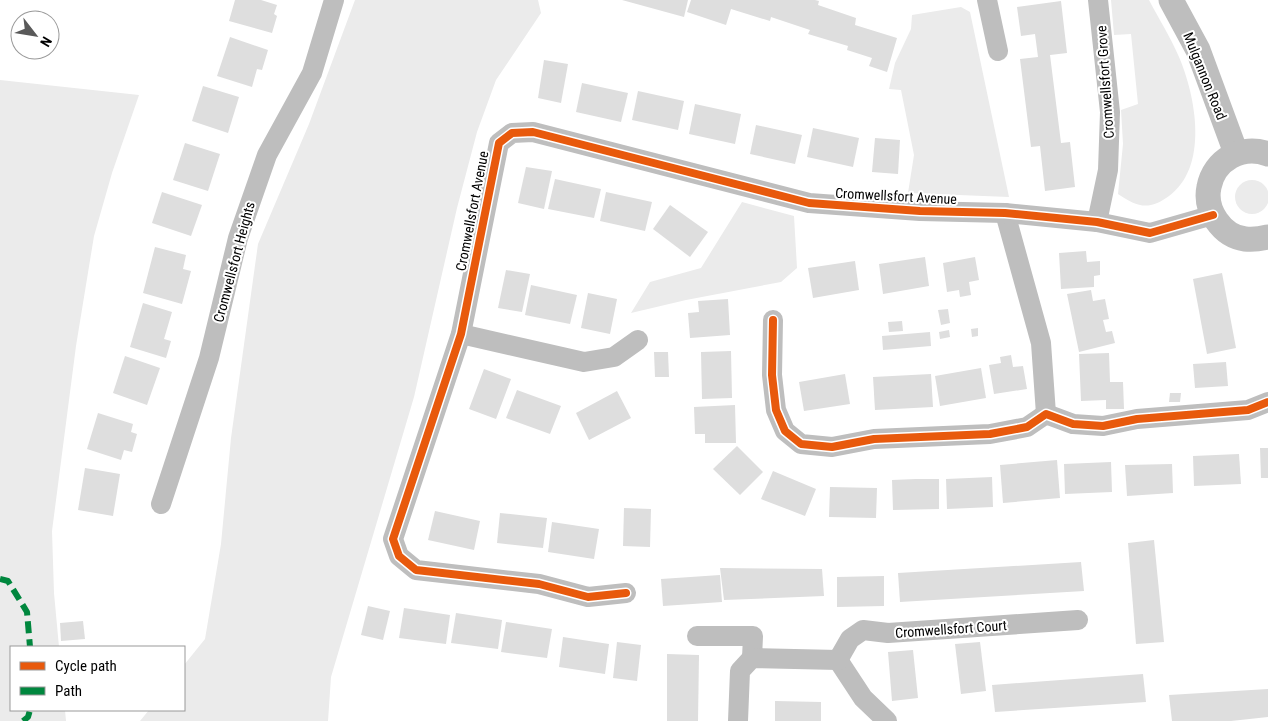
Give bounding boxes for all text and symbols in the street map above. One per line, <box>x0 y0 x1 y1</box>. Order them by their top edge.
north arrow <box>10 10 60 60</box>
street label: Cromwellsfort Grove <box>1093 24 1117 139</box>
street label: Mulgannon Road <box>1180 30 1230 122</box>
text: N <box>37 34 55 49</box>
street label: Cromwellsfort Avenue <box>453 149 492 272</box>
street label: Cromwellsfort Avenue <box>835 185 958 207</box>
street label: Cromwellsfort Heights <box>210 200 258 324</box>
street label: Cromwellsfort Court <box>895 617 1007 641</box>
legend <box>10 646 185 711</box>
text: Cycle path <box>55 657 117 675</box>
text: Path <box>55 682 82 700</box>

